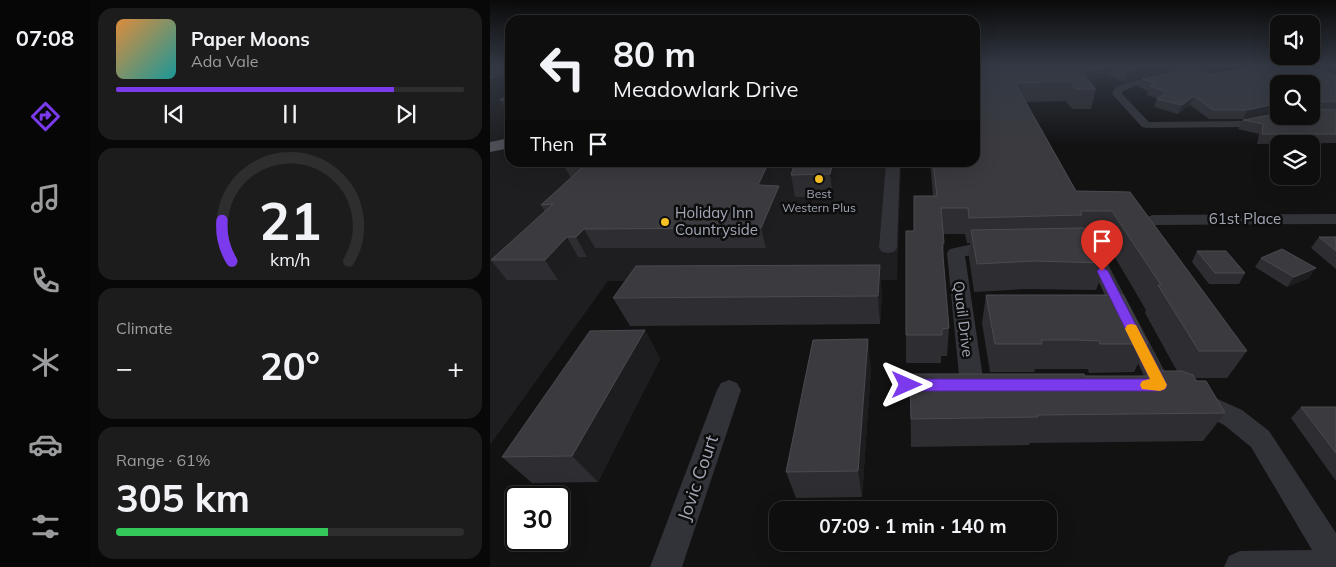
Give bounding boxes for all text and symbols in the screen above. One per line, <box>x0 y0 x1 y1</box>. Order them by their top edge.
map controls <box>1270 15 1320 185</box>
button: sound <box>1270 15 1320 65</box>
text: 07:08 <box>16 24 74 52</box>
text: Paper Moons <box>191 27 310 51</box>
text: 80 m <box>613 32 696 76</box>
icon: left <box>530 35 595 100</box>
text: Ada Vale <box>191 51 258 71</box>
text: Meadowlark Drive <box>613 75 798 103</box>
button: search <box>1270 75 1320 125</box>
icon: directions <box>28 99 63 134</box>
icon: previous <box>160 100 188 128</box>
icon: pause <box>276 100 304 128</box>
icon: next <box>392 100 420 128</box>
icon: arrive <box>584 130 612 158</box>
text: Then <box>530 132 574 156</box>
button: layers <box>1270 135 1320 185</box>
marker: Best Western Plus <box>813 173 825 185</box>
icon: music <box>28 181 63 216</box>
place label: Best Western Plus <box>782 186 856 215</box>
text: 21 <box>259 188 321 253</box>
place label: Holiday Inn Countryside <box>675 203 758 239</box>
street label: 61st Place <box>1209 209 1281 228</box>
marker: Holiday Inn Countryside <box>659 216 671 228</box>
pin <box>1081 220 1123 271</box>
icon: arrive <box>1088 227 1116 255</box>
text: km/h <box>270 248 310 270</box>
icon: phone <box>28 263 63 298</box>
street label: Quail Drive <box>949 280 978 358</box>
text: Climate <box>116 318 172 338</box>
text: 20° <box>260 342 320 390</box>
icon: climate <box>28 345 63 380</box>
text: − <box>116 350 133 385</box>
text: + <box>447 350 464 385</box>
position arrow <box>880 358 932 410</box>
icon: car <box>28 427 63 462</box>
street label: Jovic Court <box>672 432 723 524</box>
text: Range · 61% <box>116 450 211 470</box>
text: 305 km <box>116 474 250 522</box>
speed limit sign: 30 <box>505 486 570 551</box>
icon: filters <box>28 509 63 544</box>
text: 07:09 · 1 min · 140 m <box>819 514 1007 538</box>

